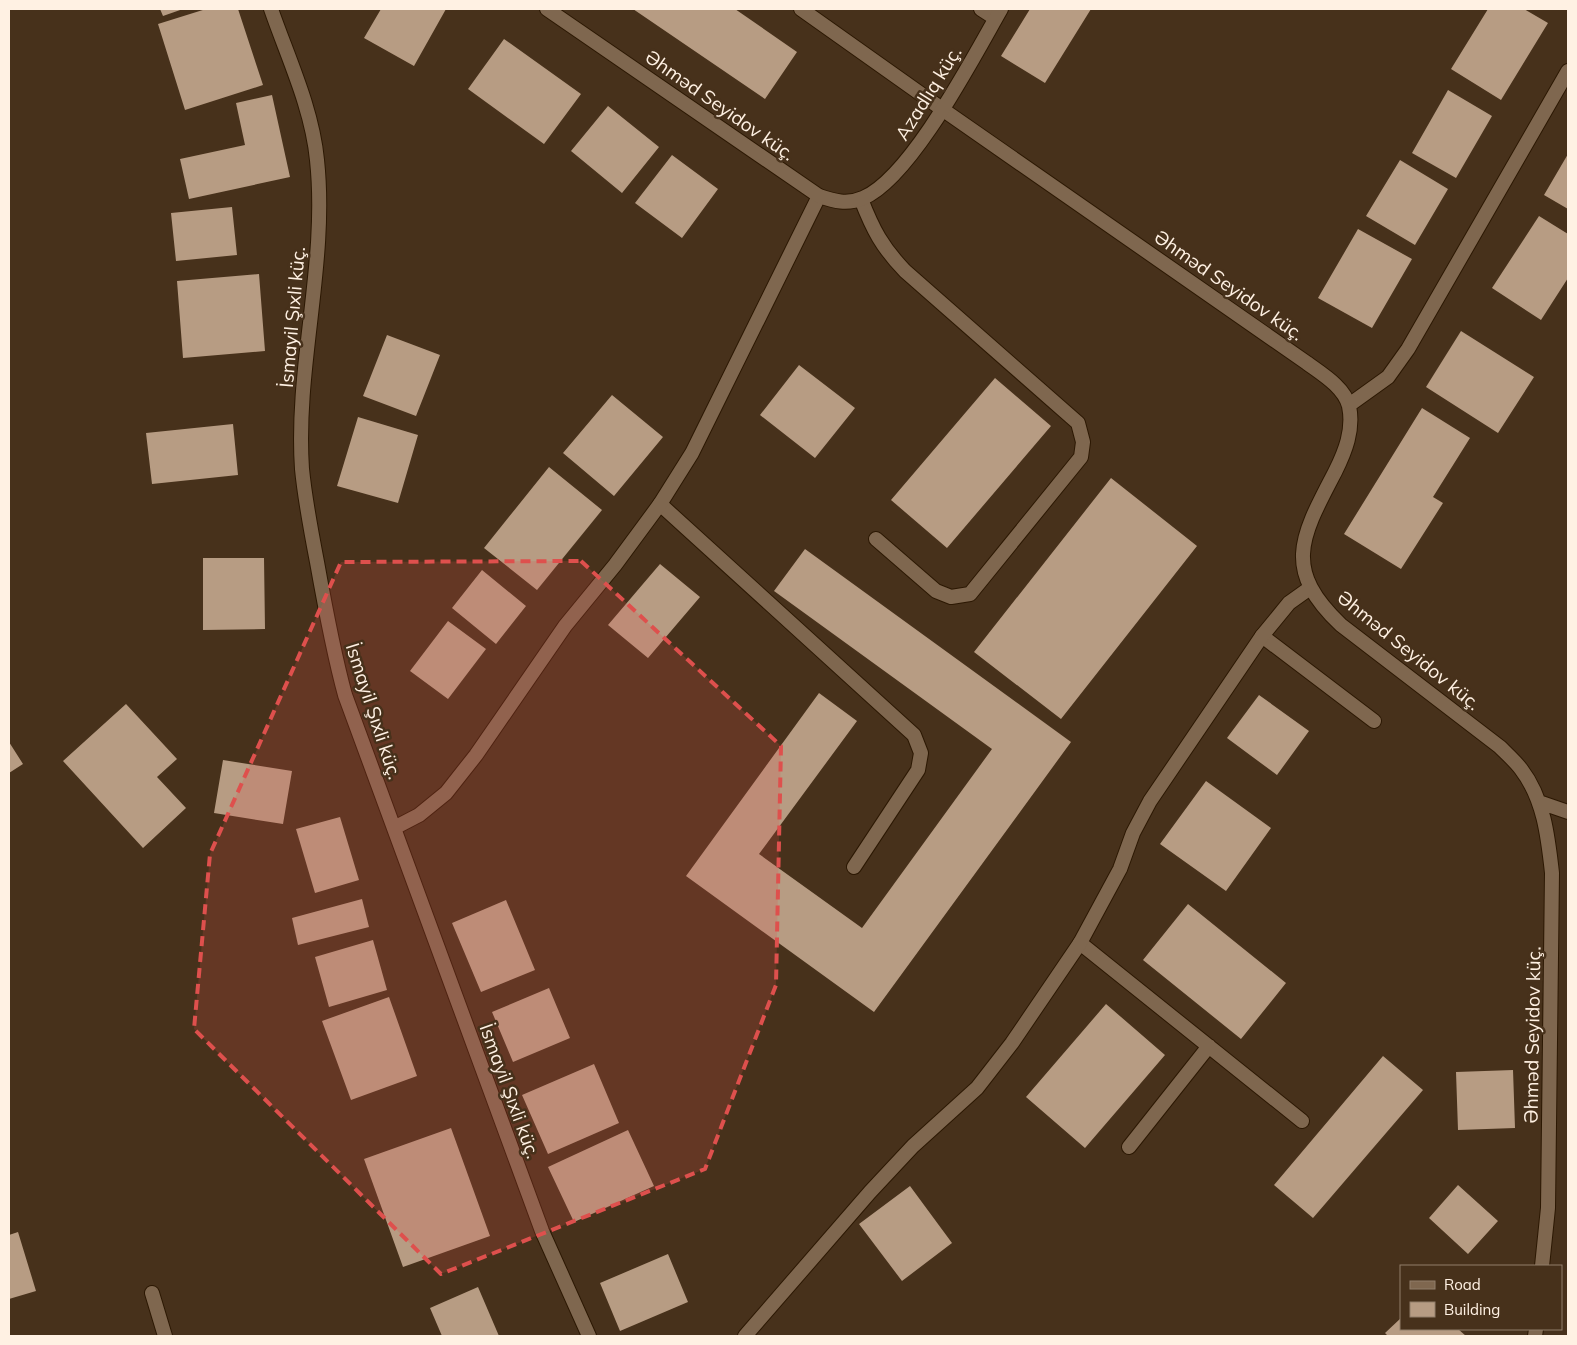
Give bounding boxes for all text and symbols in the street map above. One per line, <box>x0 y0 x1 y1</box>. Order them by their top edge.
street label: Azadlıq küç. <box>890 41 966 145</box>
street label: Əhməd Seyidov küç. <box>641 44 799 166</box>
street label: Əhməd Seyidov küç. <box>1150 224 1308 346</box>
street label: İsmayil Şıxli küç. <box>274 245 310 389</box>
street label: Əhməd Seyidov küç. <box>1333 585 1485 715</box>
street label: İsmayil Şıxli küç. <box>341 640 407 782</box>
street label: Əhməd Seyidov küç. <box>1518 946 1546 1124</box>
street label: İsmayil Şıxli küç. <box>475 1020 545 1162</box>
legend <box>1400 1265 1562 1330</box>
text: Road <box>1444 1275 1481 1294</box>
text: Building <box>1444 1300 1500 1319</box>

